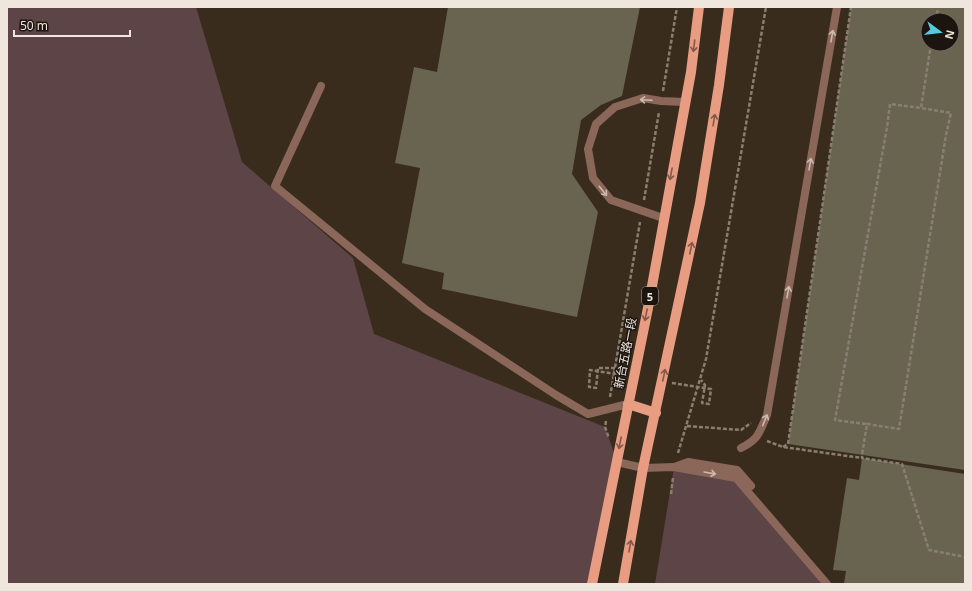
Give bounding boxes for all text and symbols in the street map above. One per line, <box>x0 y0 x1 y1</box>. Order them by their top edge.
scale bar <box>14 12 130 38</box>
north arrow <box>920 12 960 52</box>
text: 50 m <box>20 17 48 34</box>
text: N <box>942 28 959 41</box>
one-way arrow <box>828 30 836 43</box>
one-way arrow <box>690 39 698 52</box>
one-way arrow <box>640 96 653 103</box>
one-way arrow <box>710 114 718 127</box>
one-way arrow <box>806 158 814 171</box>
one-way arrow <box>667 167 675 180</box>
one-way arrow <box>598 185 607 196</box>
one-way arrow <box>687 241 695 254</box>
one-way arrow <box>784 286 792 299</box>
road number: 5 <box>642 287 658 305</box>
one-way arrow <box>642 309 650 322</box>
street label: 新台五路一段 <box>610 316 640 390</box>
one-way arrow <box>660 369 668 382</box>
one-way arrow <box>761 414 769 426</box>
one-way arrow <box>616 436 624 449</box>
one-way arrow <box>703 469 716 477</box>
one-way arrow <box>626 539 634 552</box>

